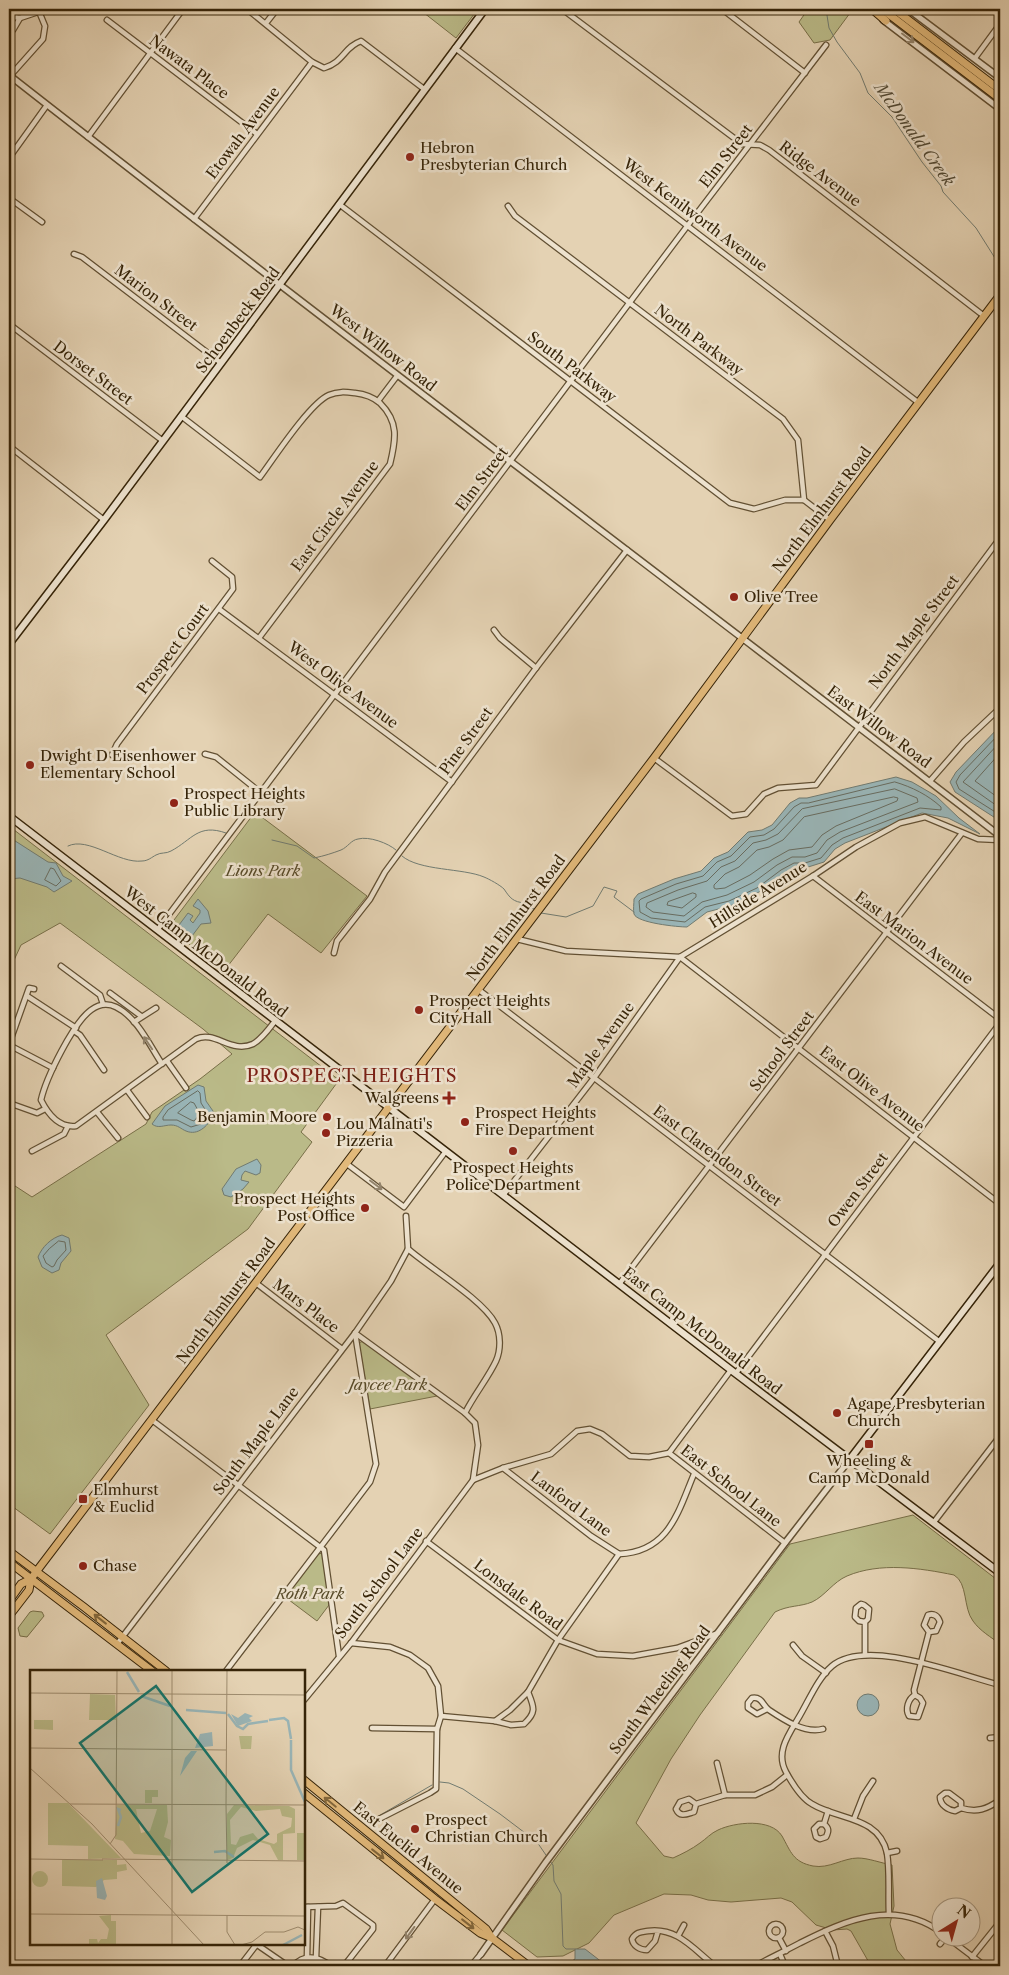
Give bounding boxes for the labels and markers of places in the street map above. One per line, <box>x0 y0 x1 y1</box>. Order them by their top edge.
place label: Hebron Presbyterian Church <box>420 138 568 174</box>
marker: Hebron Presbyterian Church <box>404 151 416 163</box>
place label: Olive Tree <box>744 587 818 606</box>
marker: Olive Tree <box>728 591 740 603</box>
place label: Dwight D Eisenhower Elementary School <box>40 746 197 782</box>
marker: Dwight D Eisenhower Elementary School <box>24 759 36 771</box>
place label: Prospect Heights Public Library <box>184 784 305 820</box>
marker: Prospect Heights Public Library <box>168 797 180 809</box>
place label: Prospect Heights City Hall <box>429 991 550 1027</box>
marker: Prospect Heights City Hall <box>413 1004 425 1016</box>
place label: Walgreens <box>364 1088 439 1107</box>
marker: Walgreens <box>443 1092 455 1104</box>
place label: Prospect Heights Fire Department <box>475 1103 596 1139</box>
place label: Benjamin Moore <box>197 1107 317 1126</box>
marker: Benjamin Moore <box>321 1111 333 1123</box>
place label: Lou Malnati's Pizzeria <box>336 1114 432 1150</box>
marker: Prospect Heights Fire Department <box>459 1116 471 1128</box>
marker: Lou Malnati's Pizzeria <box>320 1127 332 1139</box>
marker: Prospect Heights Police Department <box>507 1145 519 1157</box>
place label: Prospect Heights Police Department <box>446 1158 581 1194</box>
place label: Prospect Heights Post Office <box>234 1189 355 1225</box>
marker: Prospect Heights Post Office <box>359 1202 371 1214</box>
place label: Agape Presbyterian Church <box>846 1394 986 1430</box>
marker: Agape Presbyterian Church <box>831 1407 843 1419</box>
marker: Wheeling & Camp McDonald <box>863 1438 875 1450</box>
place label: Wheeling & Camp McDonald <box>808 1451 930 1487</box>
place label: Elmhurst & Euclid <box>93 1480 159 1516</box>
marker: Elmhurst & Euclid <box>77 1493 89 1505</box>
place label: Chase <box>93 1556 137 1575</box>
marker: Chase <box>77 1560 89 1572</box>
place label: Prospect Christian Church <box>425 1810 549 1846</box>
marker: Prospect Christian Church <box>409 1823 421 1835</box>

